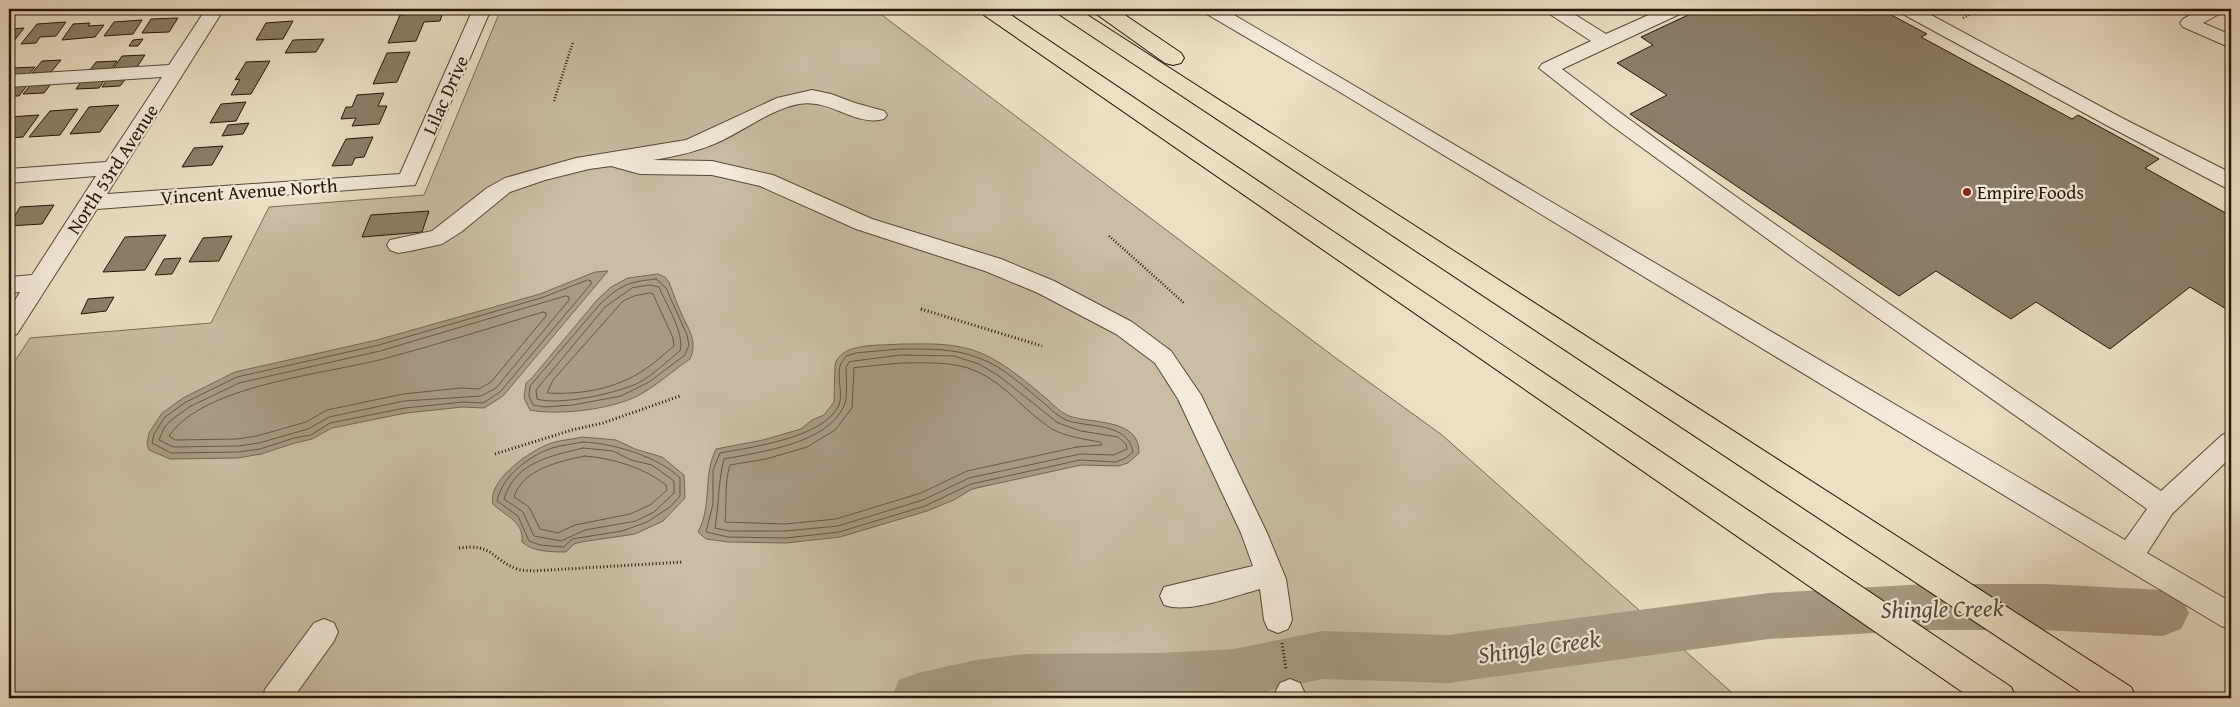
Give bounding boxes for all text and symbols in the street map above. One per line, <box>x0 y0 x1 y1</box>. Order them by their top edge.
street label: Lilac Drive <box>415 51 475 139</box>
street label: North 53rd Avenue <box>59 98 165 240</box>
street label: Vincent Avenue North <box>160 171 339 211</box>
place label: Empire Foods <box>1977 178 2084 206</box>
marker: Empire Foods <box>1961 186 1973 198</box>
water label: Shingle Creek <box>1880 590 2004 627</box>
water label: Shingle Creek <box>1476 621 1602 672</box>

